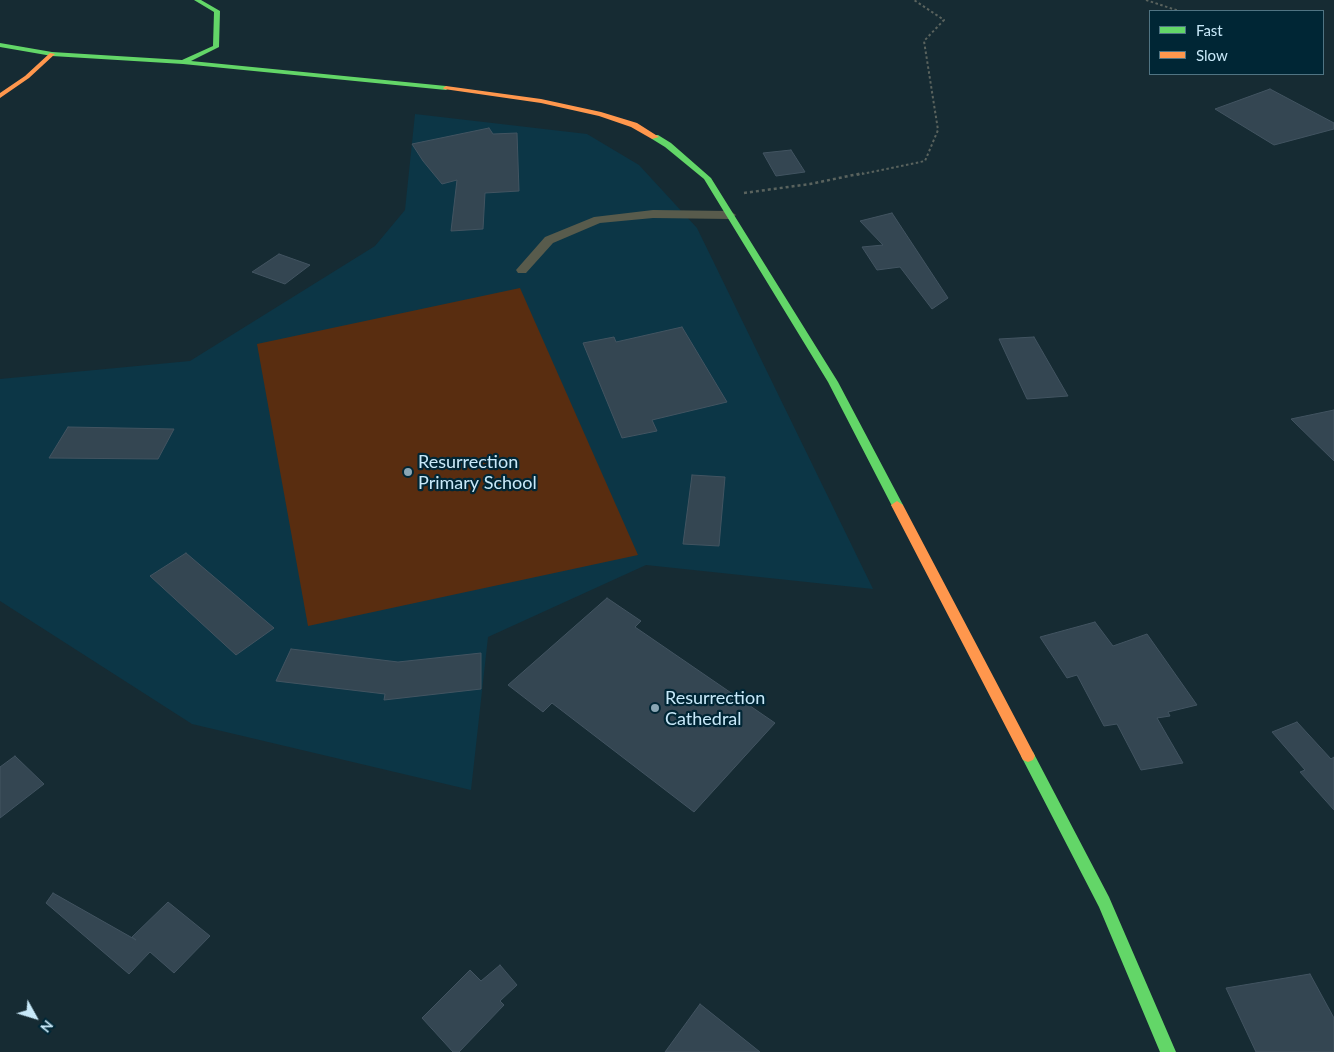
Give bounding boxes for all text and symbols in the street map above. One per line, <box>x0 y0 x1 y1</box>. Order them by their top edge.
legend <box>1149 10 1324 75</box>
text: Fast <box>1196 21 1223 39</box>
text: Slow <box>1196 46 1228 64</box>
place label: Resurrection Primary School <box>418 451 537 494</box>
marker: Resurrection Primary School <box>402 466 414 478</box>
place label: Resurrection Cathedral <box>665 687 765 730</box>
marker: Resurrection Cathedral <box>649 702 661 714</box>
north arrow <box>10 992 60 1042</box>
text: N <box>37 1017 57 1036</box>

